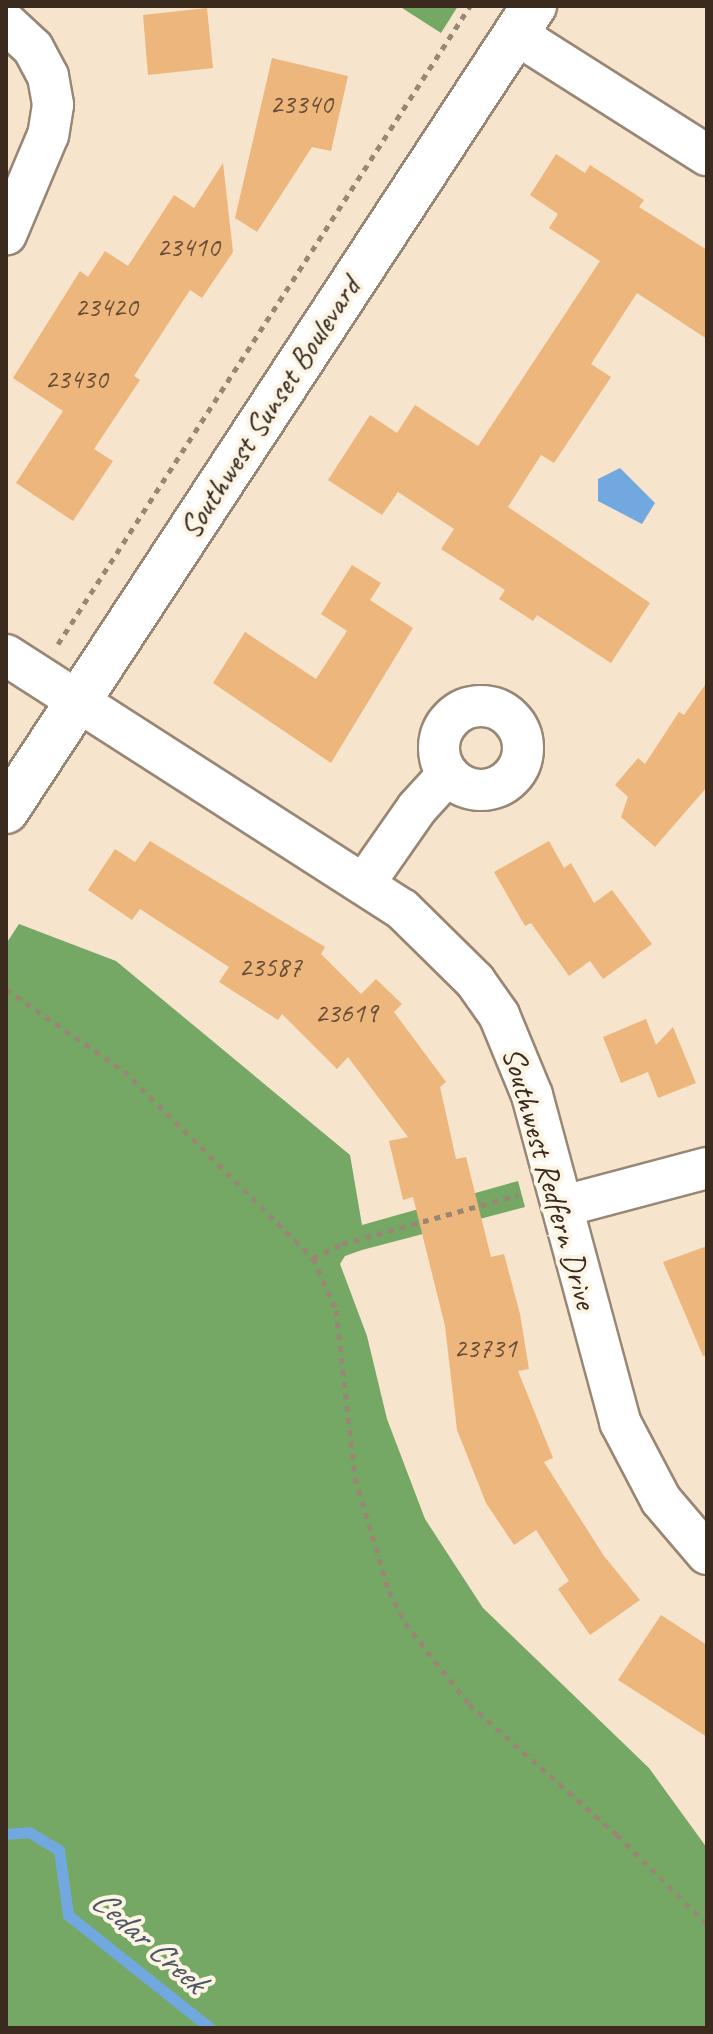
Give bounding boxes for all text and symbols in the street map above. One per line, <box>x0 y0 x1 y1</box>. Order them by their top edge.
house number: 23340 <box>270 87 332 121</box>
house number: 23410 <box>157 230 219 264</box>
street label: Southwest Sunset Boulevard <box>171 270 369 546</box>
house number: 23420 <box>75 290 137 324</box>
house number: 23430 <box>45 362 107 396</box>
house number: 23587 <box>239 950 301 984</box>
house number: 23619 <box>315 996 377 1030</box>
street label: Southwest Redfern Drive <box>493 1043 605 1313</box>
house number: 23731 <box>454 1331 516 1365</box>
water label: Cedar Creek <box>84 1880 214 2000</box>

